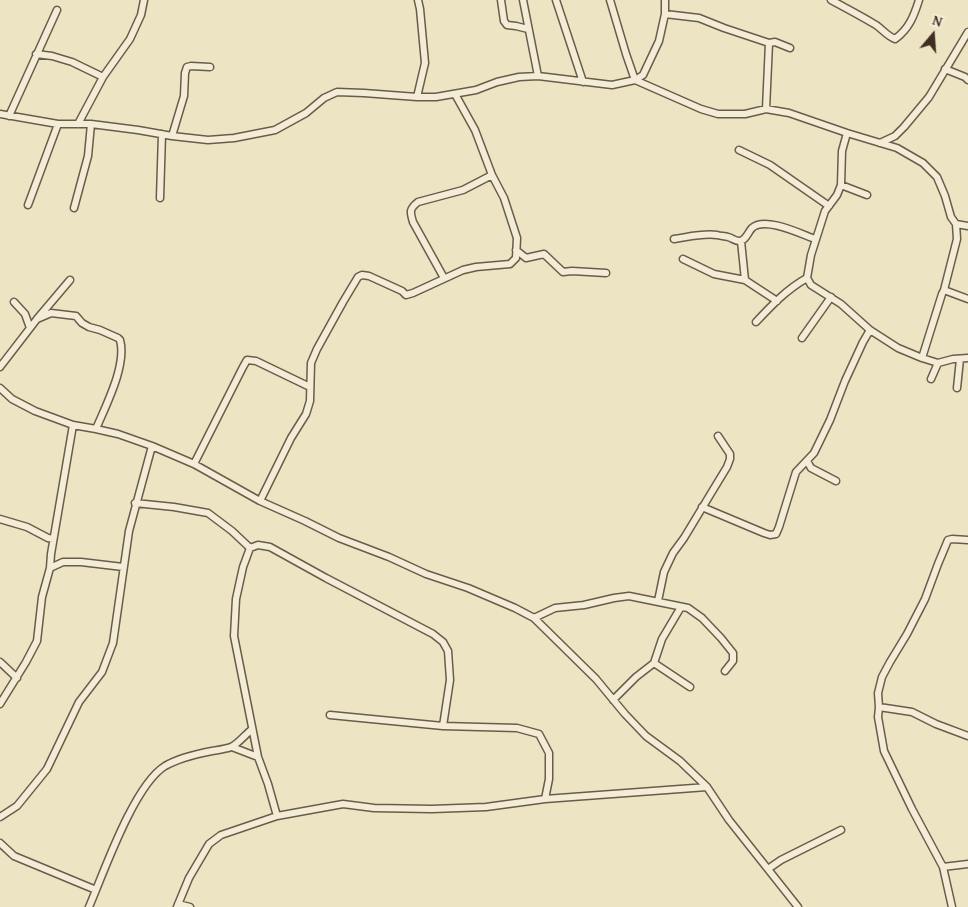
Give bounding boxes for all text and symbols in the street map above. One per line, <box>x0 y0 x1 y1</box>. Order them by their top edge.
north arrow <box>908 10 958 60</box>
text: N <box>930 10 945 32</box>

